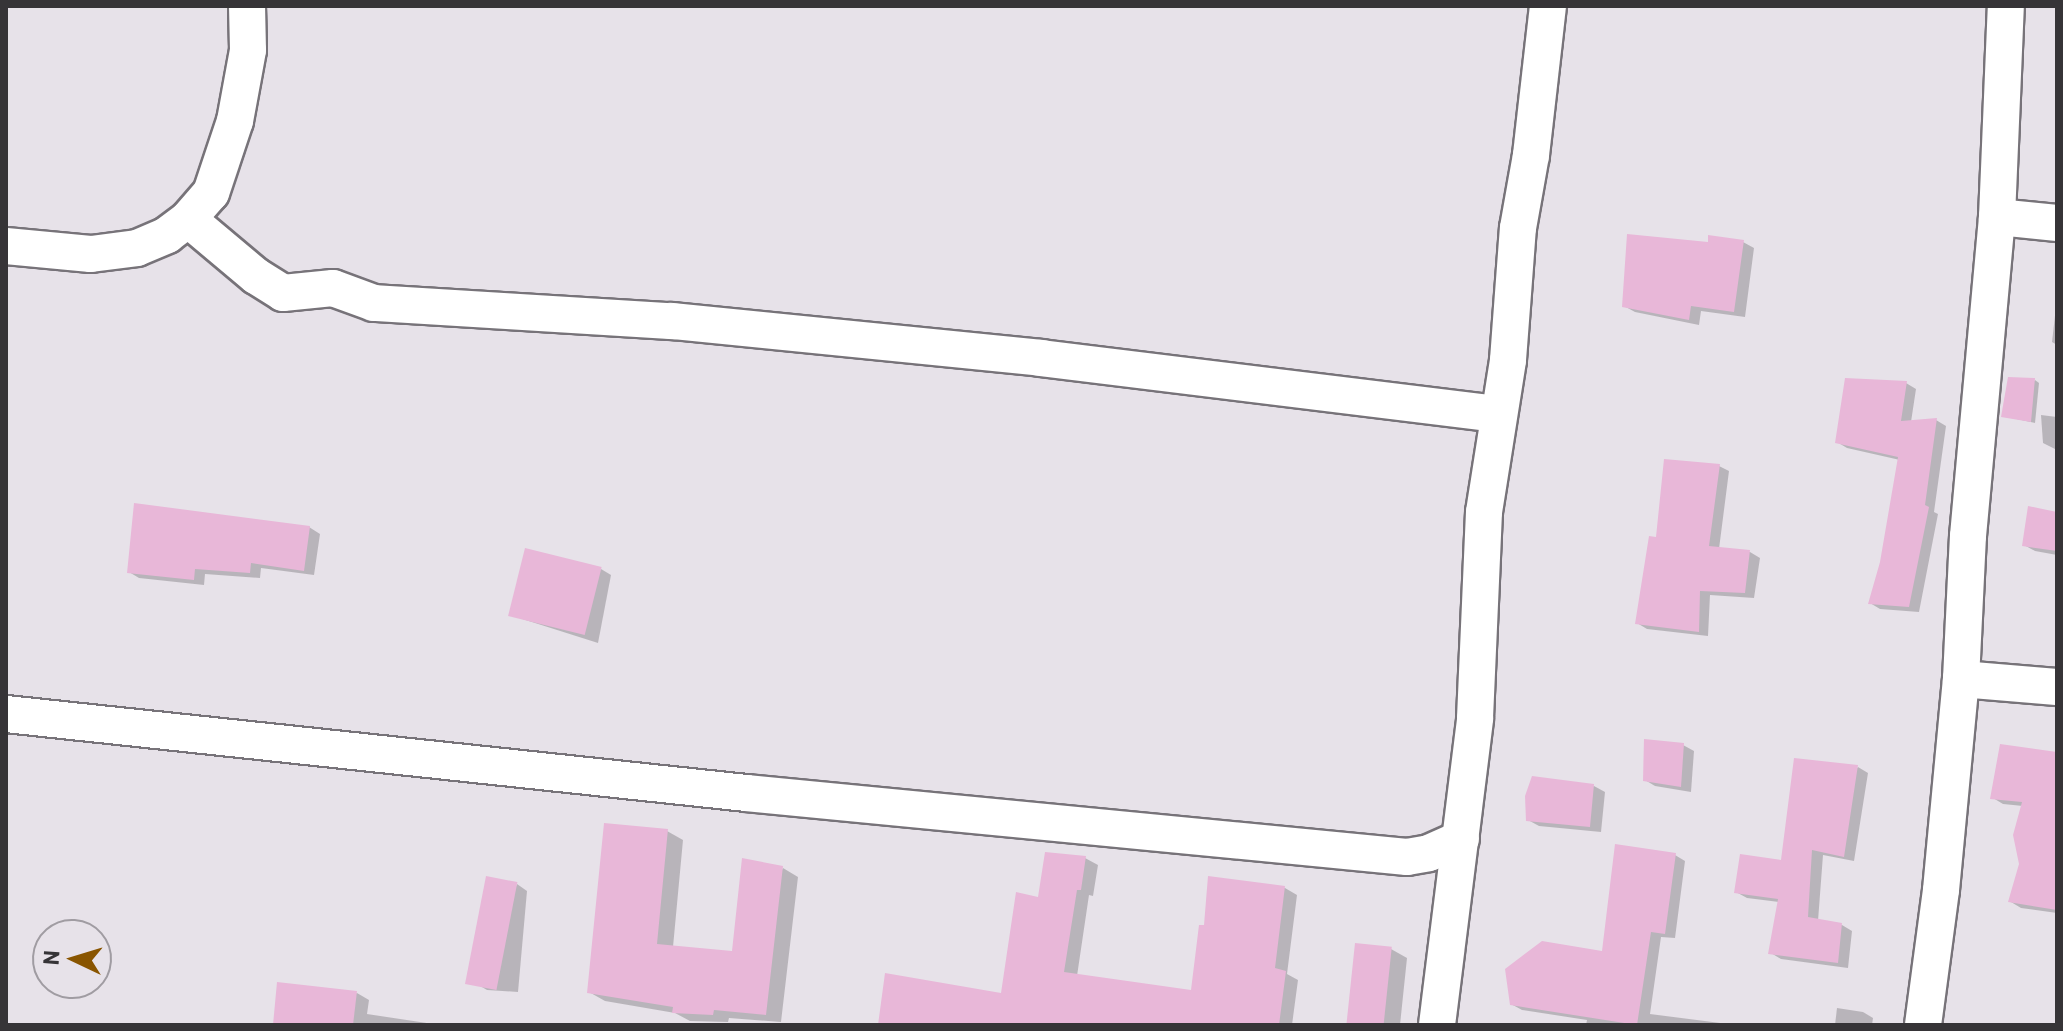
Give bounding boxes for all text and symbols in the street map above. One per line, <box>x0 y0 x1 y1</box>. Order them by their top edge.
north arrow <box>32 919 112 999</box>
text: N <box>37 949 64 966</box>

